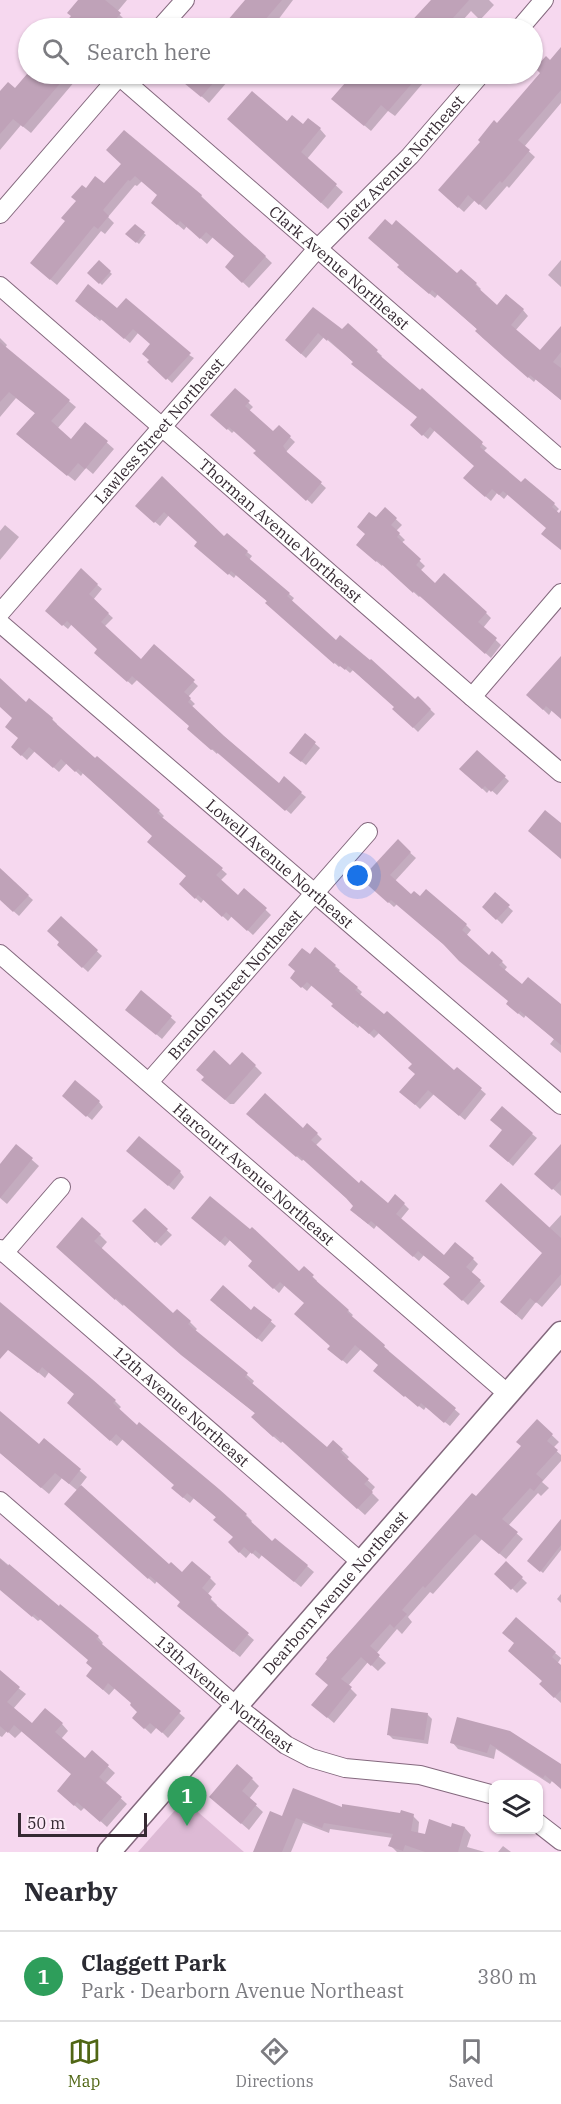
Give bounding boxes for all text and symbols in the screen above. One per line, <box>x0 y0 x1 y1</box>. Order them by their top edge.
search box <box>18 18 543 84</box>
icon: search <box>39 35 72 68</box>
text: Search here <box>87 37 211 66</box>
street label: Dietz Avenue Northeast <box>332 91 469 234</box>
street label: Clark Avenue Northeast <box>265 201 414 334</box>
street label: Lawless Street Northeast <box>90 353 228 508</box>
street label: Thorman Avenue Northeast <box>195 454 366 607</box>
street label: Lowell Avenue Northeast <box>202 795 358 932</box>
your location <box>343 861 372 890</box>
street label: Brandon Street Northeast <box>163 905 306 1064</box>
street label: Harcourt Avenue Northeast <box>169 1099 339 1250</box>
street label: 12th Avenue Northeast <box>109 1342 254 1471</box>
street label: Dearborn Avenue Northeast <box>258 1506 412 1679</box>
street label: 13th Avenue Northeast <box>151 1631 297 1757</box>
pin: 1 <box>168 1776 207 1826</box>
map controls <box>489 1780 543 1834</box>
button: layers <box>489 1780 543 1834</box>
scale bar <box>18 1810 147 1838</box>
text: 50 m <box>27 1813 65 1833</box>
text: Nearby <box>24 1874 118 1908</box>
text: Claggett Park <box>81 1948 226 1977</box>
text: 1 <box>38 1963 50 1990</box>
text: 380 m <box>477 1963 537 1990</box>
text: Park · Dearborn Avenue Northeast <box>81 1977 404 2004</box>
tab: Map <box>68 2035 101 2091</box>
tab: Directions <box>236 2035 314 2091</box>
tab: Saved <box>449 2035 493 2091</box>

